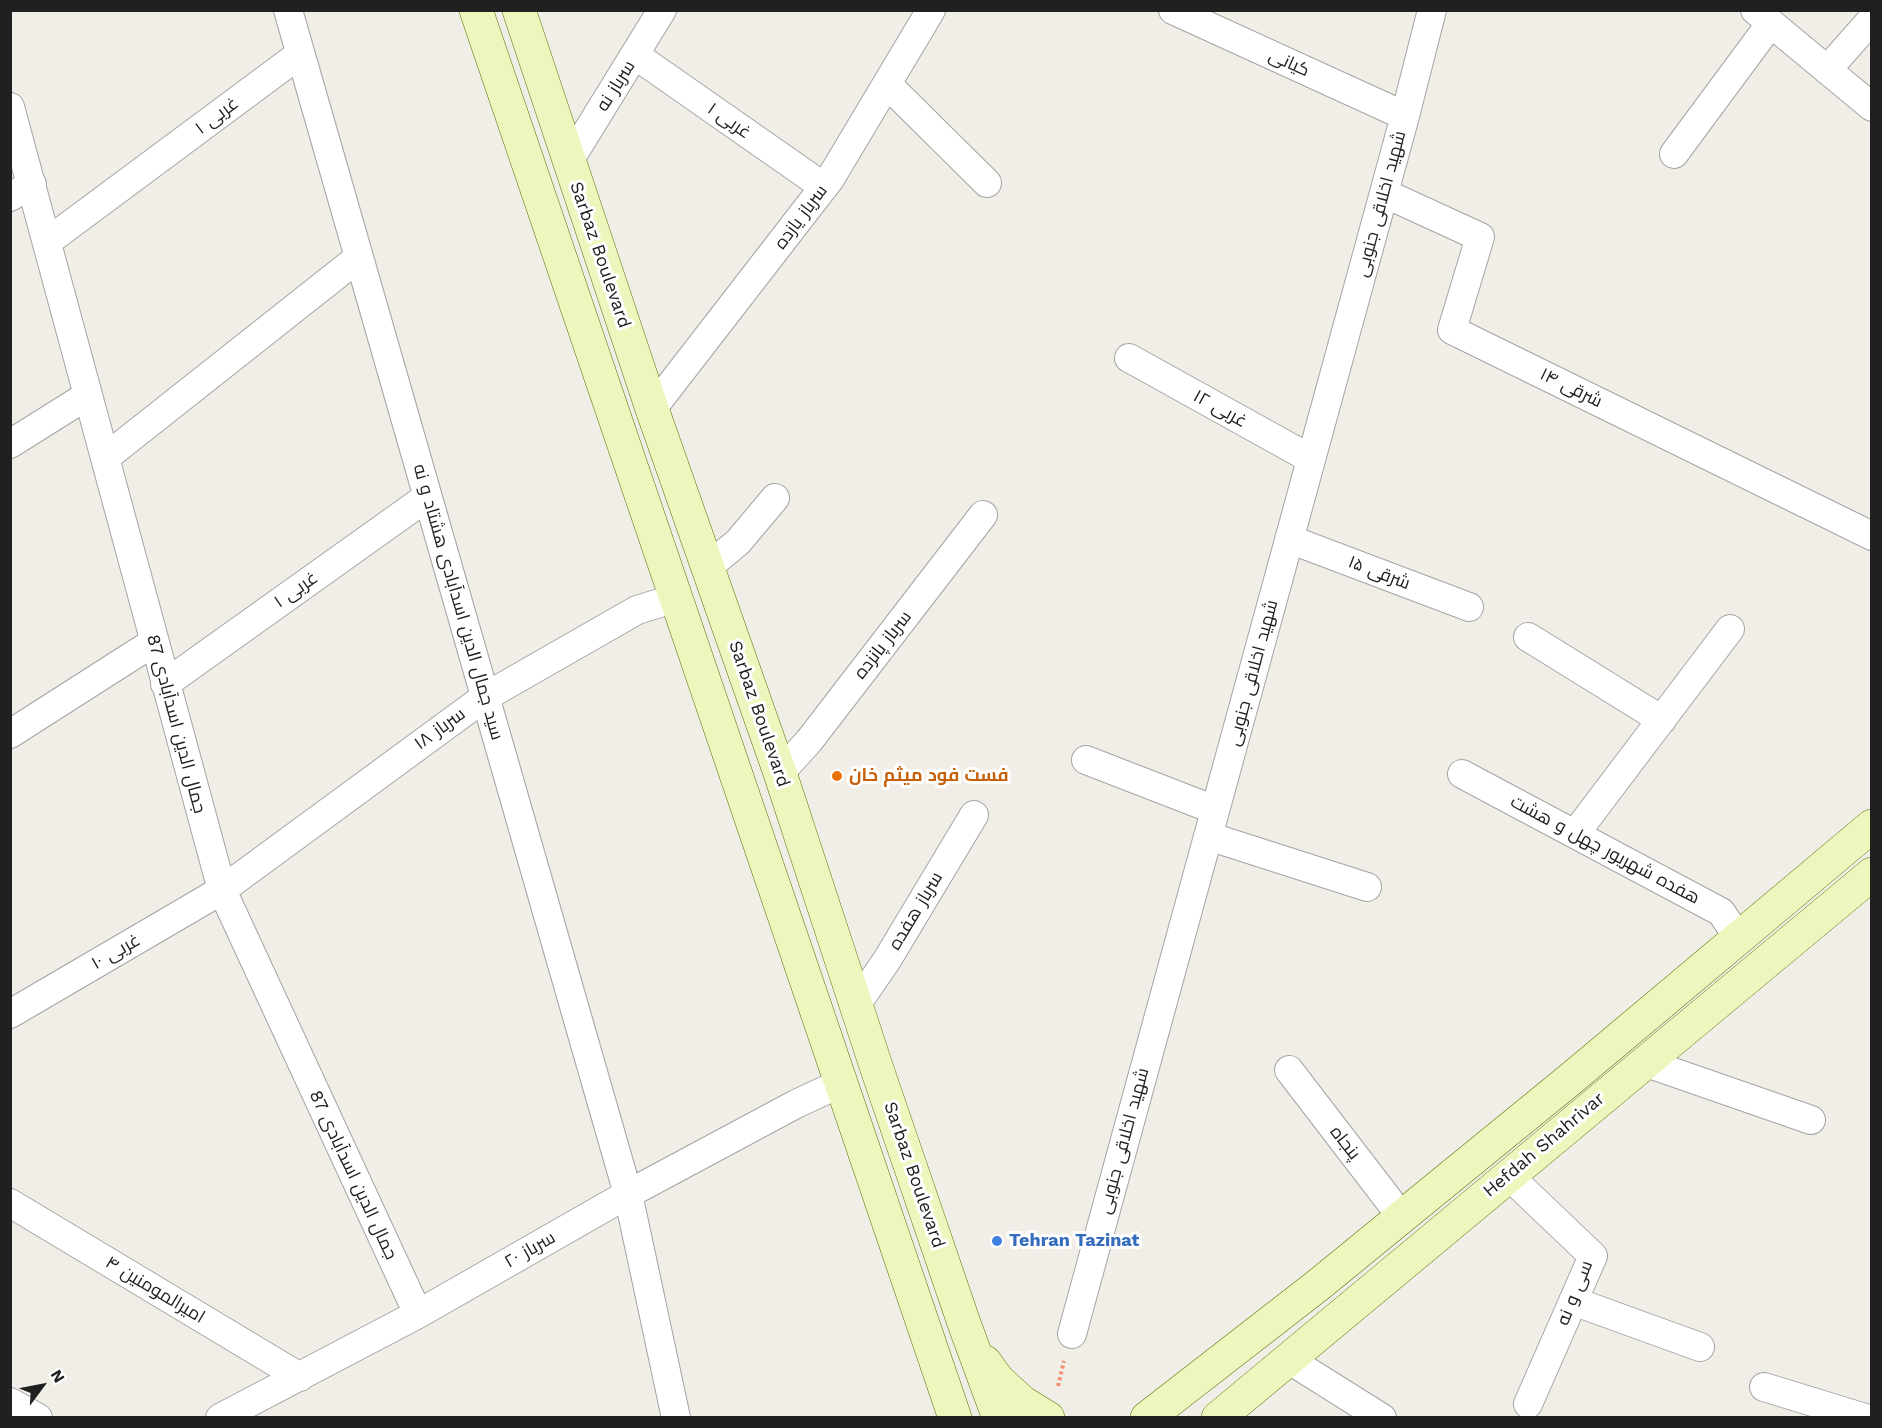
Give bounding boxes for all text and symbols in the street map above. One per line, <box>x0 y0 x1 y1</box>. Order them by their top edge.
street label: کیانی <box>1265 44 1313 82</box>
street label: سرباز نه <box>592 56 640 116</box>
street label: غربی ۱ <box>191 93 243 139</box>
street label: غربی ۱ <box>703 98 755 144</box>
street label: شهید اخلاقی جنوبی <box>1351 129 1411 279</box>
street label: Sarbaz Boulevard <box>565 179 635 331</box>
street label: سرباز یازده <box>770 181 832 253</box>
street label: شرقی ۱۴ <box>1536 364 1606 412</box>
street label: غربی ۱۲ <box>1189 386 1251 432</box>
street label: سید جمال الدین اسدآبادی هشتاد و نه <box>408 461 508 743</box>
street label: شرقی ۱۵ <box>1345 551 1413 595</box>
street label: غربی ۱ <box>270 567 322 613</box>
street label: شهید اخلاقی جنوبی <box>1223 598 1283 748</box>
street label: سرباز پانزده <box>850 607 916 683</box>
street label: جمال الدین اسدآبادی 87 <box>142 632 210 816</box>
street label: Sarbaz Boulevard <box>724 638 794 790</box>
street label: سرباز ۱۸ <box>410 703 470 755</box>
place label: فست فود میثم خان <box>849 765 1009 787</box>
marker: فست فود میثم خان <box>830 769 844 783</box>
street label: هفده شهریور چهل و هشت <box>1507 791 1703 909</box>
street label: سرباز هفده <box>884 868 948 954</box>
street label: غربی ۱۰ <box>88 929 144 975</box>
street label: شهید اخلاقی جنوبی <box>1094 1066 1154 1216</box>
street label: جمال الدین اسدآبادی 87 <box>304 1087 402 1263</box>
street label: Hefdah Shahrivar <box>1479 1088 1609 1202</box>
street label: Sarbaz Boulevard <box>879 1099 949 1251</box>
street label: پنجاه <box>1325 1122 1365 1164</box>
street label: سرباز ۲۰ <box>501 1227 559 1273</box>
place label: Tehran Tazinat <box>1009 1230 1139 1252</box>
marker: Tehran Tazinat <box>990 1234 1004 1248</box>
street label: امیرالمومنین ۴ <box>101 1252 209 1328</box>
street label: سی و نه <box>1552 1257 1598 1329</box>
north arrow <box>12 1356 72 1416</box>
text: N <box>46 1366 69 1386</box>

